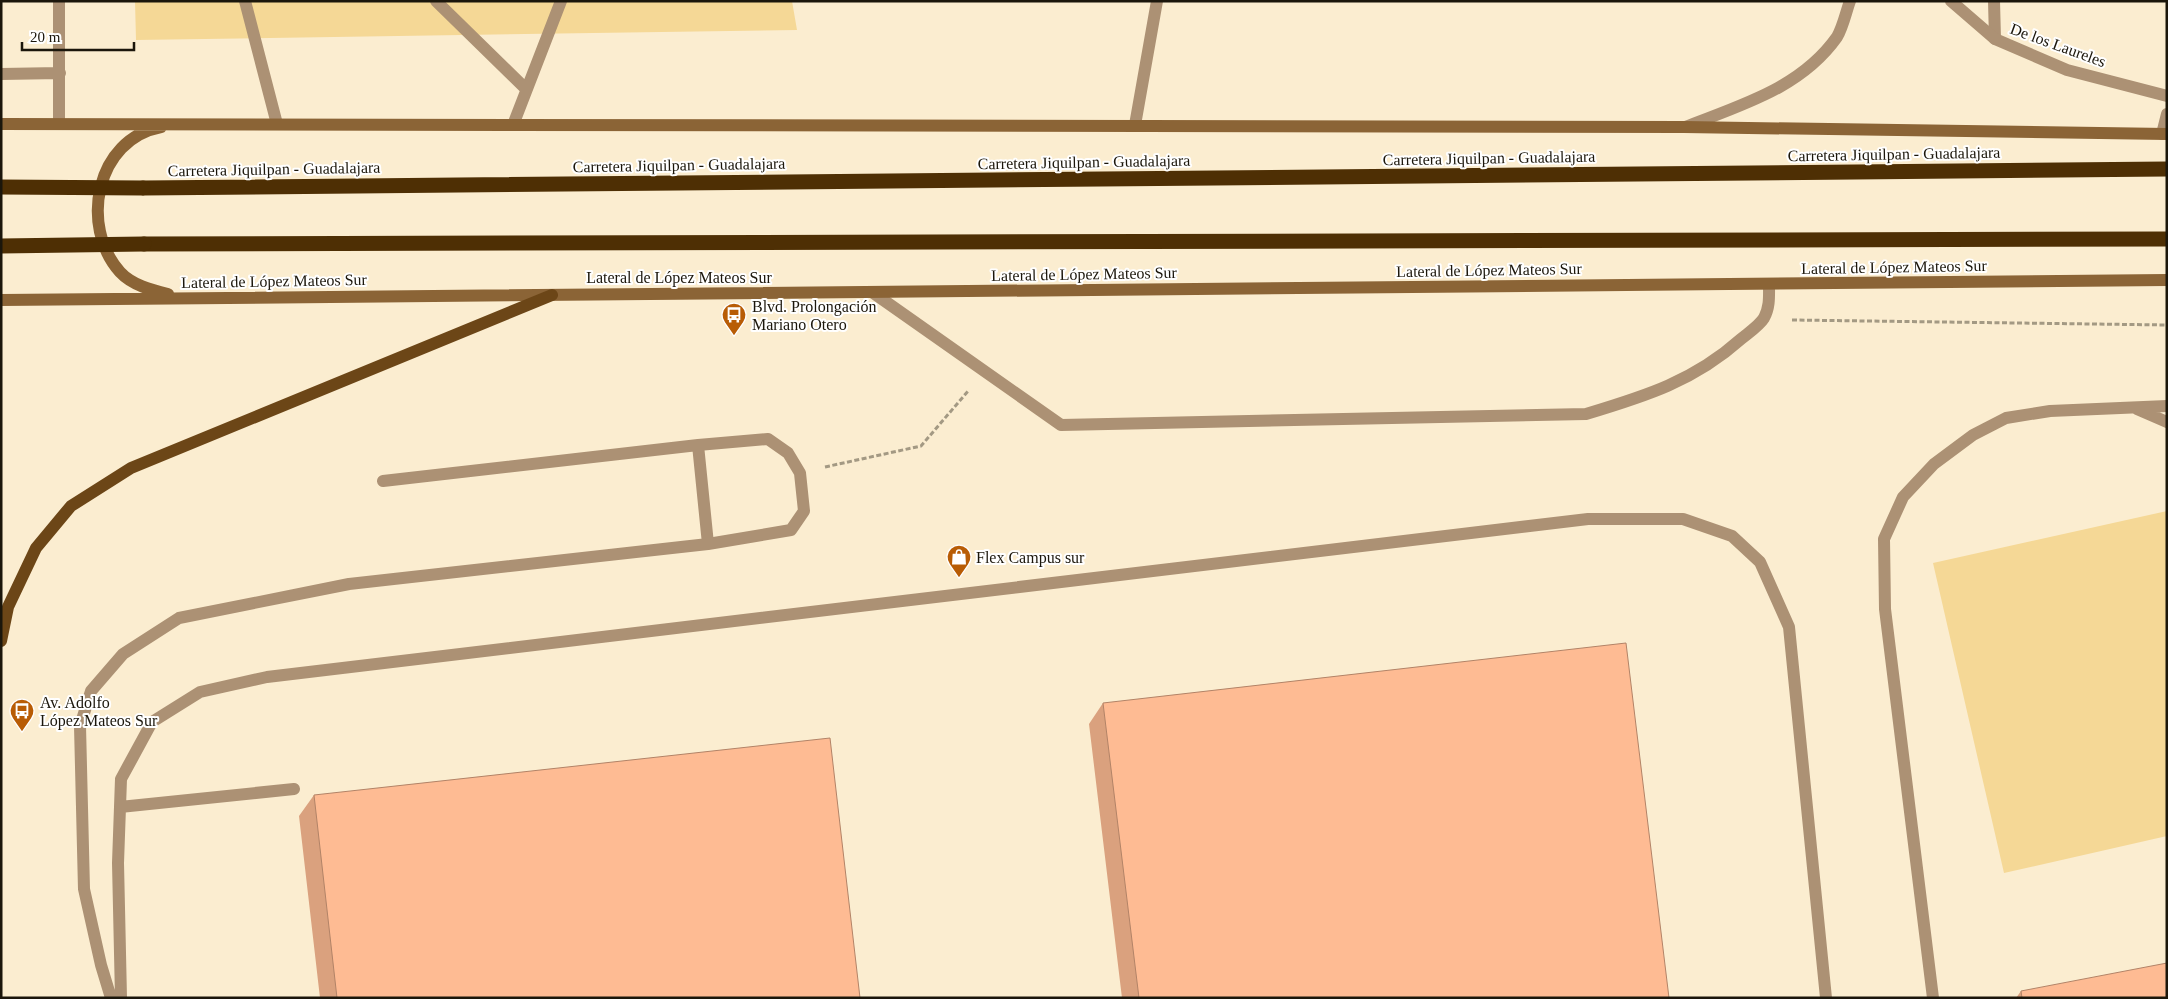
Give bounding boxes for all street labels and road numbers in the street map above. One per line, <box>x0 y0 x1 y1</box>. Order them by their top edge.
street label: De los Laureles <box>2008 20 2108 70</box>
street label: Carretera Jiquilpan - Guadalajara <box>1787 144 2001 165</box>
street label: Carretera Jiquilpan - Guadalajara <box>1382 148 1596 169</box>
street label: Carretera Jiquilpan - Guadalajara <box>977 152 1191 173</box>
street label: Carretera Jiquilpan - Guadalajara <box>572 155 786 176</box>
street label: Carretera Jiquilpan - Guadalajara <box>167 159 381 180</box>
street label: Lateral de López Mateos Sur <box>1801 257 1988 278</box>
street label: Lateral de López Mateos Sur <box>1396 260 1583 281</box>
street label: Lateral de López Mateos Sur <box>991 264 1178 285</box>
street label: Lateral de López Mateos Sur <box>586 269 773 287</box>
street label: Lateral de López Mateos Sur <box>181 271 368 292</box>

